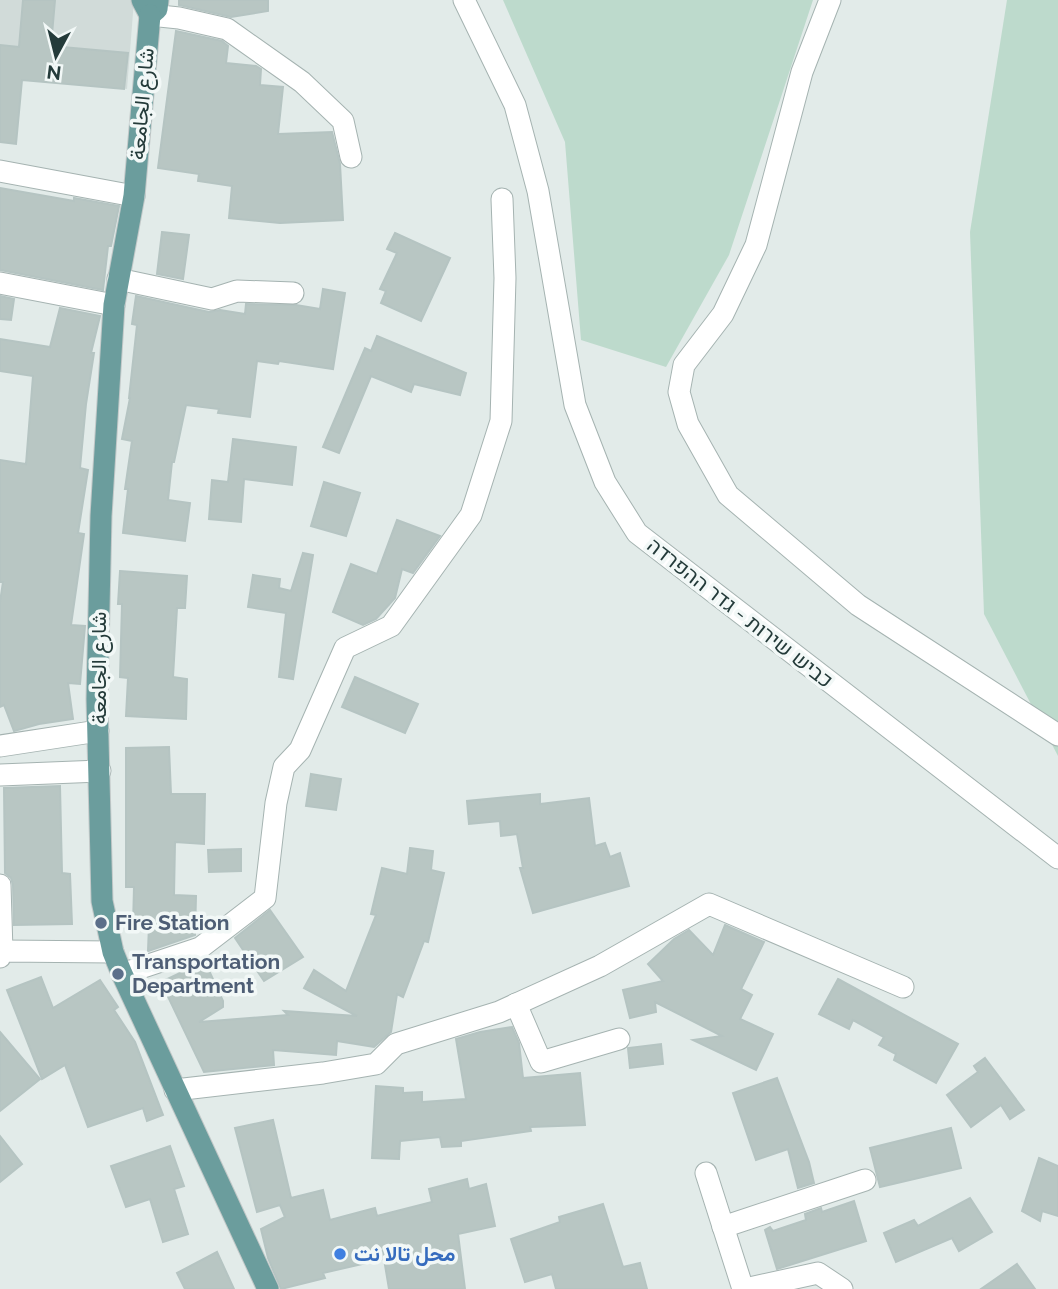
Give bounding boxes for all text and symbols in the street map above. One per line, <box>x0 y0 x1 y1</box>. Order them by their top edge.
north arrow <box>21 21 91 91</box>
street label: شارع الجامعة <box>124 47 161 161</box>
text: N <box>45 61 62 85</box>
street label: כביש שירות - גדר ההפרדה <box>642 532 838 693</box>
street label: شارع الجامعة <box>86 612 113 724</box>
place label: Fire Station <box>115 910 229 935</box>
marker: Fire Station <box>93 915 109 931</box>
place label: Transportation Department <box>132 949 280 998</box>
marker: Transportation Department <box>110 966 126 982</box>
place label: محل تالا نت <box>354 1241 455 1266</box>
marker: محل تالا نت <box>332 1246 348 1262</box>

